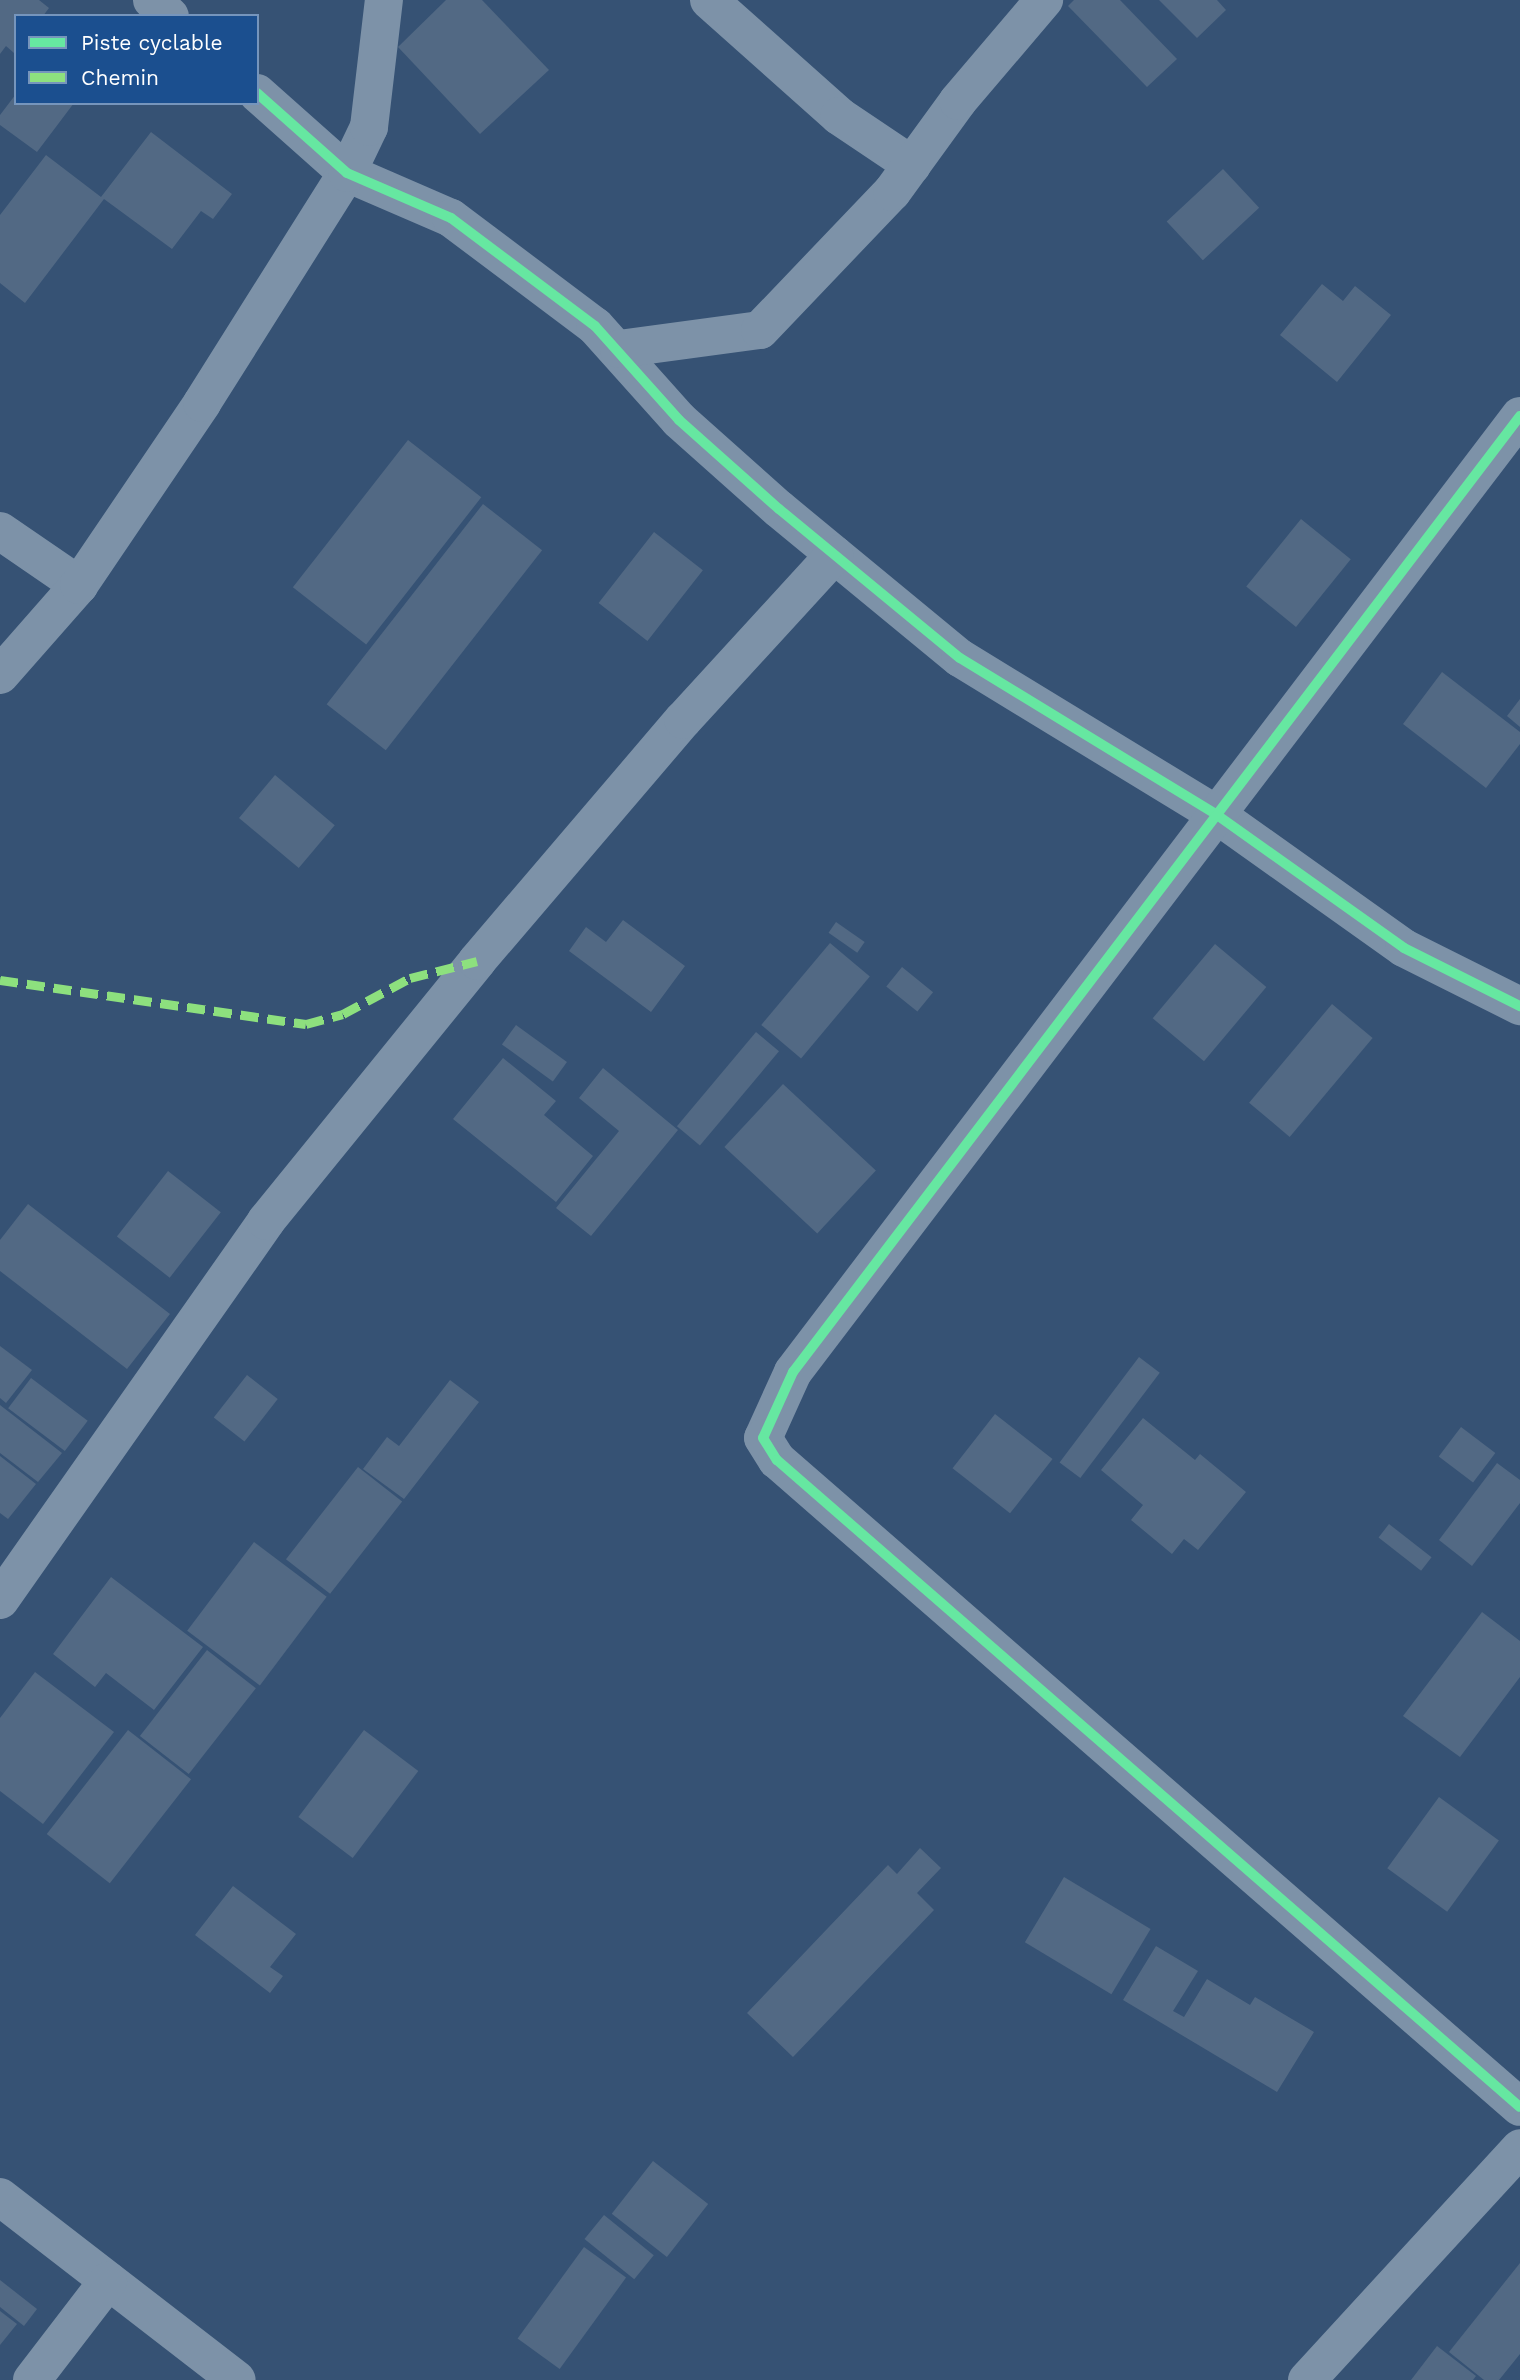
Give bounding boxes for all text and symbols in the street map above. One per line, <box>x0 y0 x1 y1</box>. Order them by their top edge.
legend <box>14 14 259 105</box>
text: Piste cyclable <box>81 30 223 55</box>
text: Chemin <box>81 65 159 90</box>

